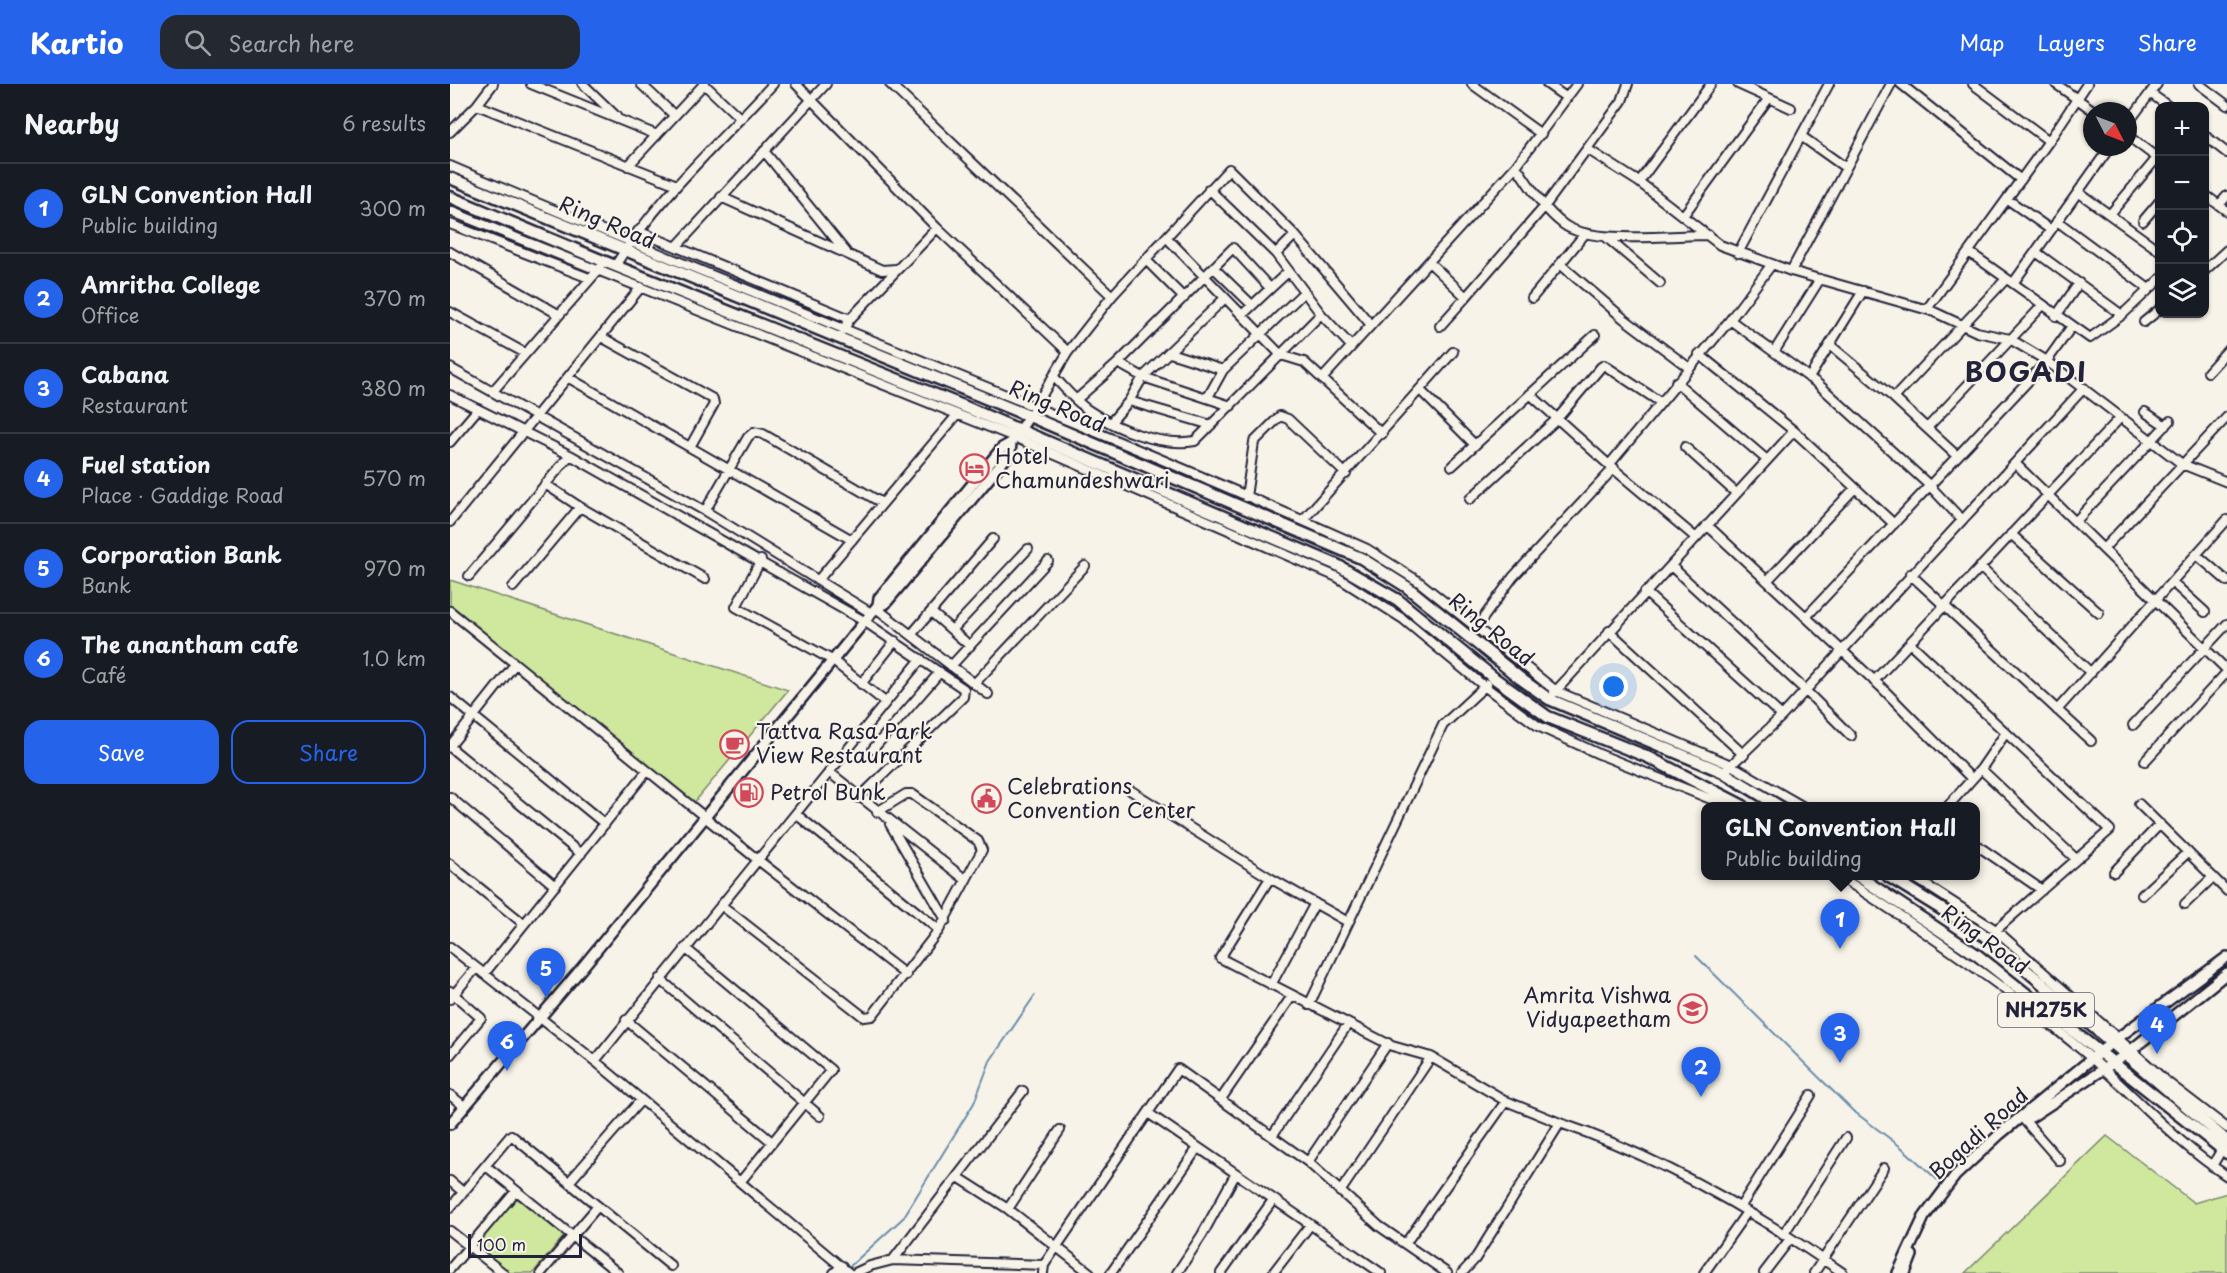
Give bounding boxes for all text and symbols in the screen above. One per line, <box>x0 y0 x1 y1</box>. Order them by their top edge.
search box <box>160 15 580 69</box>
text: Kartio <box>30 21 124 64</box>
icon: search <box>181 26 214 59</box>
text: Search here <box>229 26 354 59</box>
text: Map <box>1960 26 2004 58</box>
text: Layers <box>2037 26 2105 58</box>
text: Share <box>2138 26 2197 58</box>
north arrow <box>2083 102 2137 156</box>
map controls <box>2155 102 2209 318</box>
button: + <box>2155 102 2209 156</box>
text: Nearby <box>24 104 119 143</box>
text: 6 results <box>342 108 426 138</box>
button: − <box>2155 156 2209 210</box>
text: GLN Convention Hall <box>81 177 312 210</box>
street label: Ring Road <box>555 186 661 256</box>
text: 1 <box>39 193 48 223</box>
text: 300 m <box>359 193 426 223</box>
text: Public building <box>81 210 218 240</box>
button: locate <box>2155 210 2209 264</box>
button: layers <box>2155 264 2209 318</box>
text: Amritha College <box>81 267 260 300</box>
text: 2 <box>36 283 51 313</box>
text: 370 m <box>363 283 426 313</box>
text: Office <box>81 300 139 330</box>
district label: BOGADI <box>1965 350 2087 391</box>
text: Cabana <box>81 357 169 390</box>
street label: Ring Road <box>1005 370 1111 440</box>
text: 3 <box>37 373 50 403</box>
text: 380 m <box>360 373 426 403</box>
text: Restaurant <box>81 390 188 420</box>
place label: Hotel Chamundeshwari <box>995 439 1170 495</box>
text: Fuel station <box>81 447 211 480</box>
hotel icon: Hotel Chamundeshwari <box>958 453 990 485</box>
text: 4 <box>37 463 50 493</box>
text: 570 m <box>362 463 426 493</box>
text: Place · Gaddige Road <box>81 480 284 510</box>
text: Corporation Bank <box>81 537 282 570</box>
text: 5 <box>37 553 50 583</box>
text: 970 m <box>364 553 426 583</box>
text: Bank <box>81 570 131 600</box>
street label: Ring Road <box>1443 584 1542 673</box>
text: The anantham cafe <box>81 627 299 660</box>
text: 6 <box>36 643 51 673</box>
text: 1.0 km <box>362 643 426 673</box>
text: Café <box>81 660 126 690</box>
your location <box>1599 672 1628 701</box>
place label: Tattva Rasa Park View Restaurant <box>756 714 932 770</box>
button: Save <box>24 720 219 784</box>
button: Share <box>231 720 426 784</box>
cafe icon: Tattva Rasa Park View Restaurant <box>719 728 751 760</box>
place label: Celebrations Convention Center <box>1007 769 1196 825</box>
place label: Petrol Bunk <box>770 775 886 807</box>
fuel station icon: Petrol Bunk <box>733 777 765 809</box>
public building icon: Celebrations Convention Center <box>970 783 1002 815</box>
popup <box>1701 802 1980 880</box>
text: GLN Convention Hall <box>1725 810 1956 843</box>
text: Public building <box>1725 843 1862 873</box>
street label: Ring Road <box>1935 895 2037 981</box>
pin: 1 <box>1820 900 1860 949</box>
pin: 5 <box>526 948 566 998</box>
place label: Amrita Vishwa Vidyapeetham <box>1523 978 1671 1034</box>
school or university icon: Amrita Vishwa Vidyapeetham <box>1676 992 1708 1024</box>
road number: NH275K <box>1998 993 2094 1027</box>
pin: 4 <box>2138 1004 2176 1054</box>
pin: 3 <box>1820 1014 1860 1063</box>
pin: 6 <box>488 1022 526 1071</box>
pin: 2 <box>1682 1048 1720 1097</box>
street label: Bogadi Road <box>1921 1079 2035 1186</box>
scale bar <box>468 1231 582 1258</box>
text: 100 m <box>477 1232 526 1256</box>

